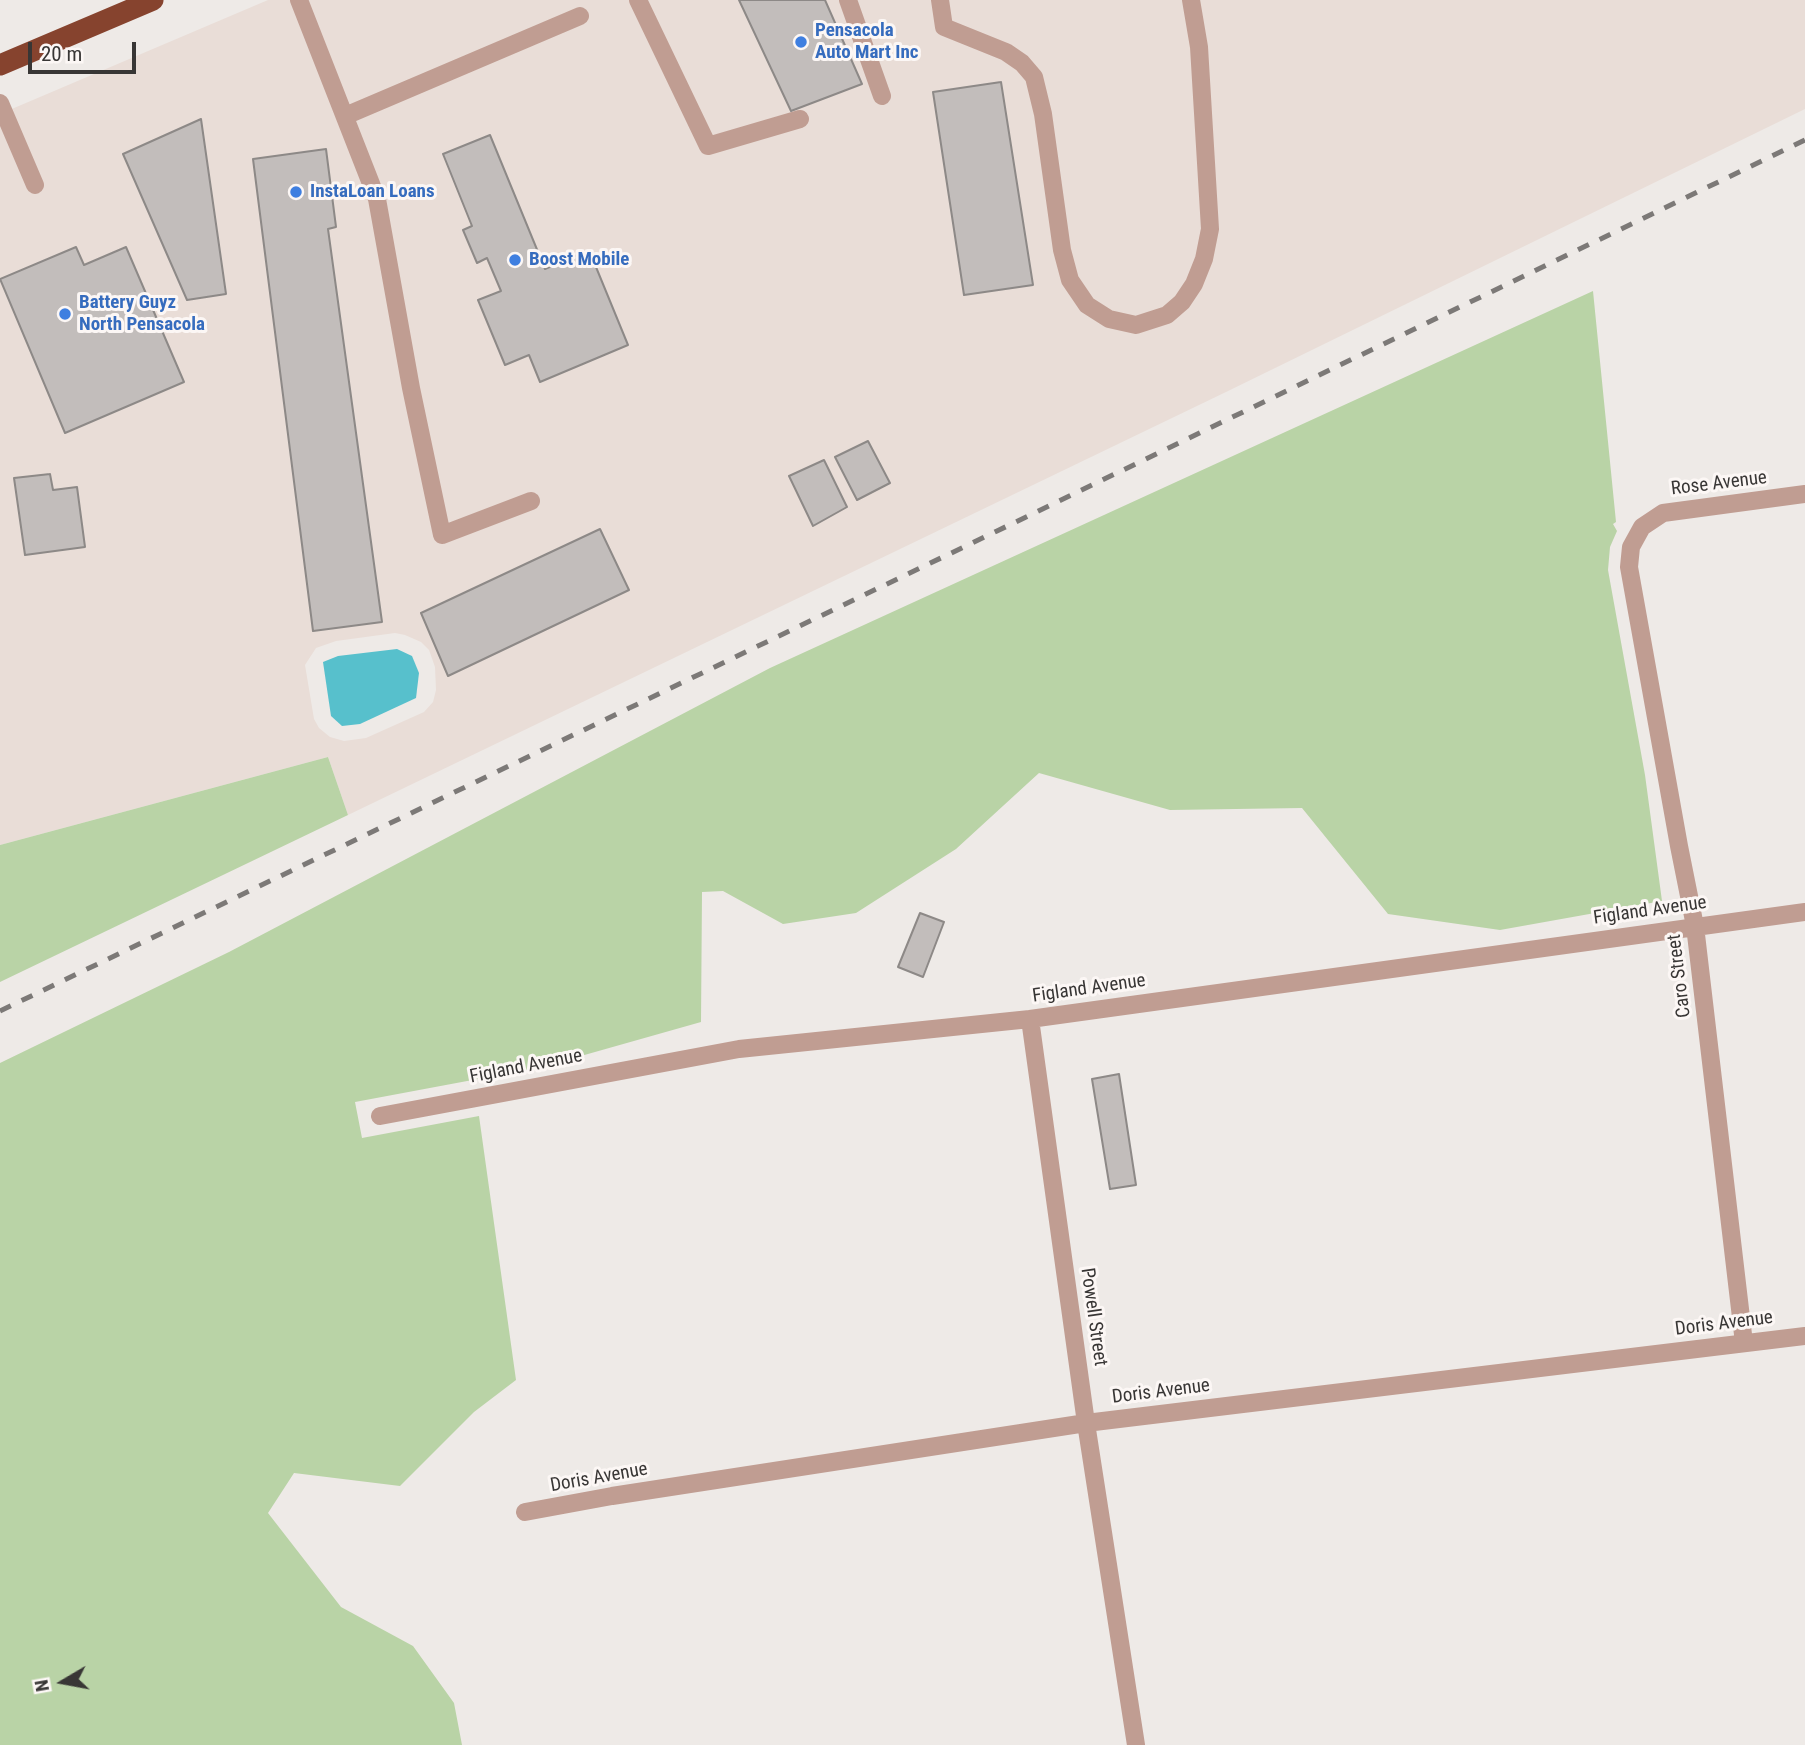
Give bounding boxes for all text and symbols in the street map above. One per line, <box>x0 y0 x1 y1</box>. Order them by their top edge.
place label: Pensacola Auto Mart Inc <box>815 20 919 64</box>
scale bar <box>32 28 140 72</box>
marker: Pensacola Auto Mart Inc <box>793 34 809 50</box>
text: 20 m <box>41 42 82 66</box>
place label: InstaLoan Loans <box>310 181 435 203</box>
marker: InstaLoan Loans <box>288 184 304 200</box>
place label: Boost Mobile <box>529 249 629 271</box>
marker: Boost Mobile <box>507 252 523 268</box>
place label: Battery Guyz North Pensacola <box>79 292 205 336</box>
marker: Battery Guyz North Pensacola <box>57 306 73 322</box>
street label: Rose Avenue <box>1670 467 1768 501</box>
street label: Figland Avenue <box>1592 892 1708 930</box>
street label: Caro Street <box>1664 933 1696 1019</box>
street label: Figland Avenue <box>1031 970 1147 1008</box>
street label: Figland Avenue <box>468 1045 584 1089</box>
street label: Powell Street <box>1075 1266 1111 1368</box>
street label: Doris Avenue <box>1674 1307 1774 1341</box>
street label: Doris Avenue <box>1111 1375 1211 1409</box>
street label: Doris Avenue <box>549 1458 649 1498</box>
north arrow <box>28 1647 98 1717</box>
text: N <box>29 1678 54 1693</box>

